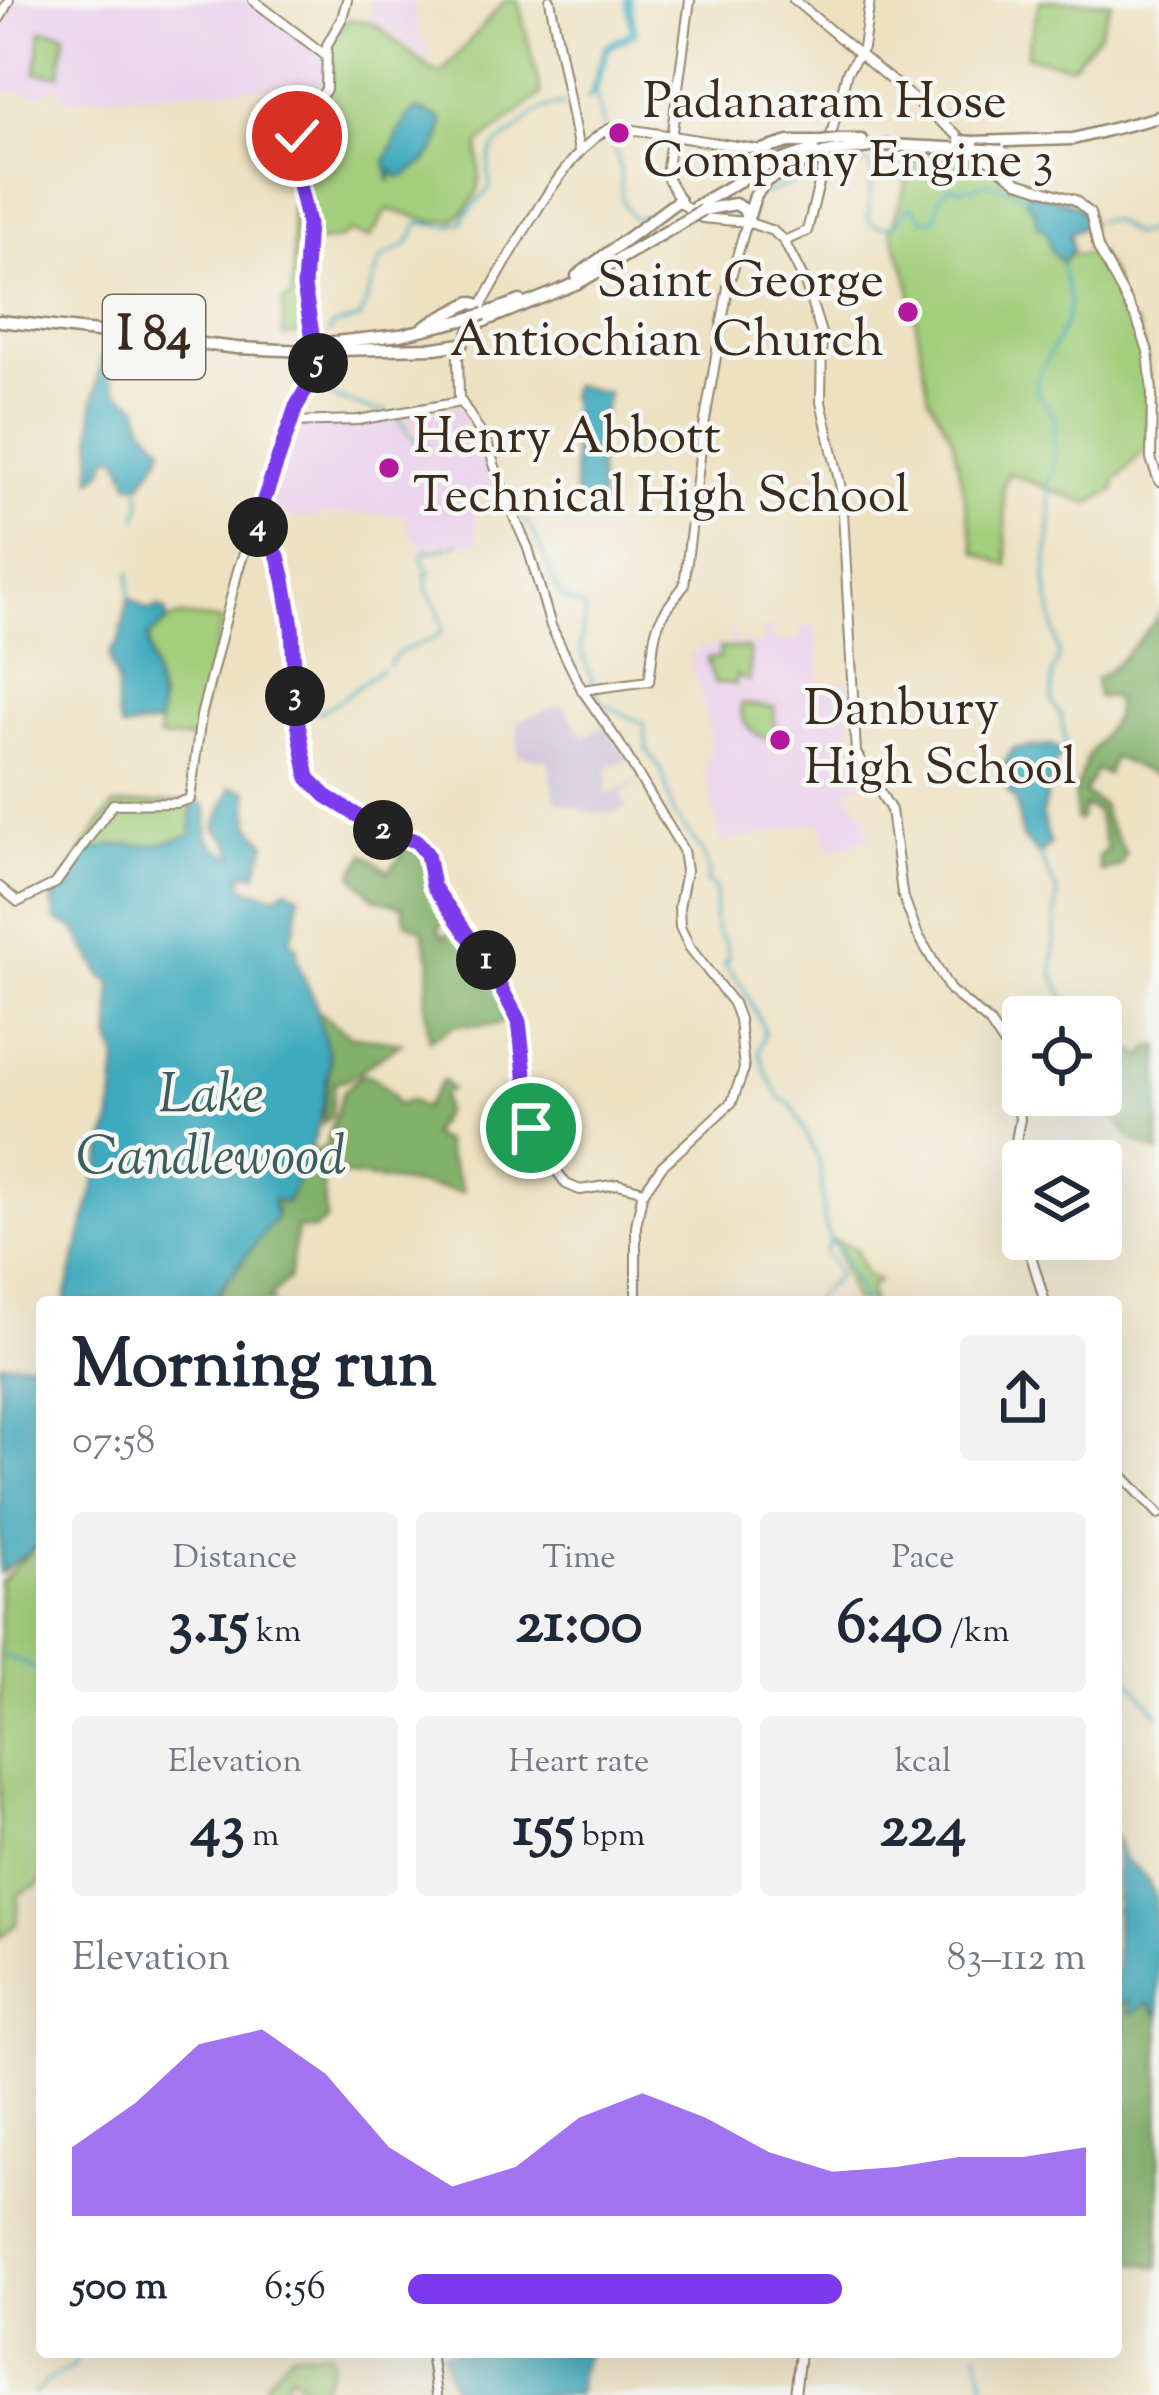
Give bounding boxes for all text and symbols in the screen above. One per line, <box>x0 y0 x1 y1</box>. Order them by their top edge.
place label: Padanaram Hose Company Engine 3 <box>643 68 1054 200</box>
pin <box>246 85 348 187</box>
icon: check <box>264 103 330 169</box>
marker: Padanaram Hose Company Engine 3 <box>606 120 632 146</box>
place label: Saint George Antiochian Church <box>450 247 884 379</box>
road number: I 84 <box>103 295 205 379</box>
marker: Saint George Antiochian Church <box>895 299 921 325</box>
pin: 5 <box>288 333 348 393</box>
text: 5 <box>312 339 324 387</box>
place label: Henry Abbott Technical High School <box>413 403 910 535</box>
marker: Henry Abbott Technical High School <box>376 455 402 481</box>
pin: 4 <box>228 497 288 557</box>
text: 4 <box>250 503 266 551</box>
pin: 3 <box>265 666 325 726</box>
text: 3 <box>288 672 302 720</box>
place label: Danbury High School <box>804 675 1077 807</box>
marker: Danbury High School <box>767 727 793 753</box>
pin: 2 <box>353 800 413 860</box>
text: 2 <box>375 806 391 854</box>
pin: 1 <box>456 930 516 990</box>
text: 1 <box>480 936 492 984</box>
map controls <box>1002 996 1122 1260</box>
button: locate <box>1002 996 1122 1116</box>
water label: Lake Candlewood <box>76 1059 346 1199</box>
pin <box>480 1077 582 1179</box>
icon: arrive <box>498 1095 564 1161</box>
button: layers <box>1002 1140 1122 1260</box>
text: Morning run <box>72 1322 437 1417</box>
button: share <box>960 1335 1086 1461</box>
text: 07:58 <box>72 1415 155 1471</box>
text: Distance <box>173 1535 297 1583</box>
text: Time <box>542 1535 616 1583</box>
text: Pace <box>891 1535 955 1583</box>
text: 3.15 <box>169 1583 249 1670</box>
text: 21:00 <box>516 1583 642 1670</box>
text: 6:40 <box>837 1583 943 1670</box>
text: km <box>249 1609 301 1657</box>
text: /km <box>943 1609 1009 1657</box>
text: Elevation <box>168 1739 302 1787</box>
text: Heart rate <box>509 1739 649 1787</box>
text: kcal <box>895 1739 951 1787</box>
text: 43 <box>191 1787 245 1874</box>
text: 155 <box>513 1787 575 1874</box>
text: 224 <box>880 1787 966 1874</box>
text: m <box>245 1813 279 1861</box>
text: bpm <box>575 1813 645 1861</box>
text: Elevation <box>72 1932 230 1988</box>
text: 83–112 m <box>947 1932 1086 1988</box>
text: 500 m <box>72 2261 167 2317</box>
text: 6:56 <box>264 2261 326 2317</box>

